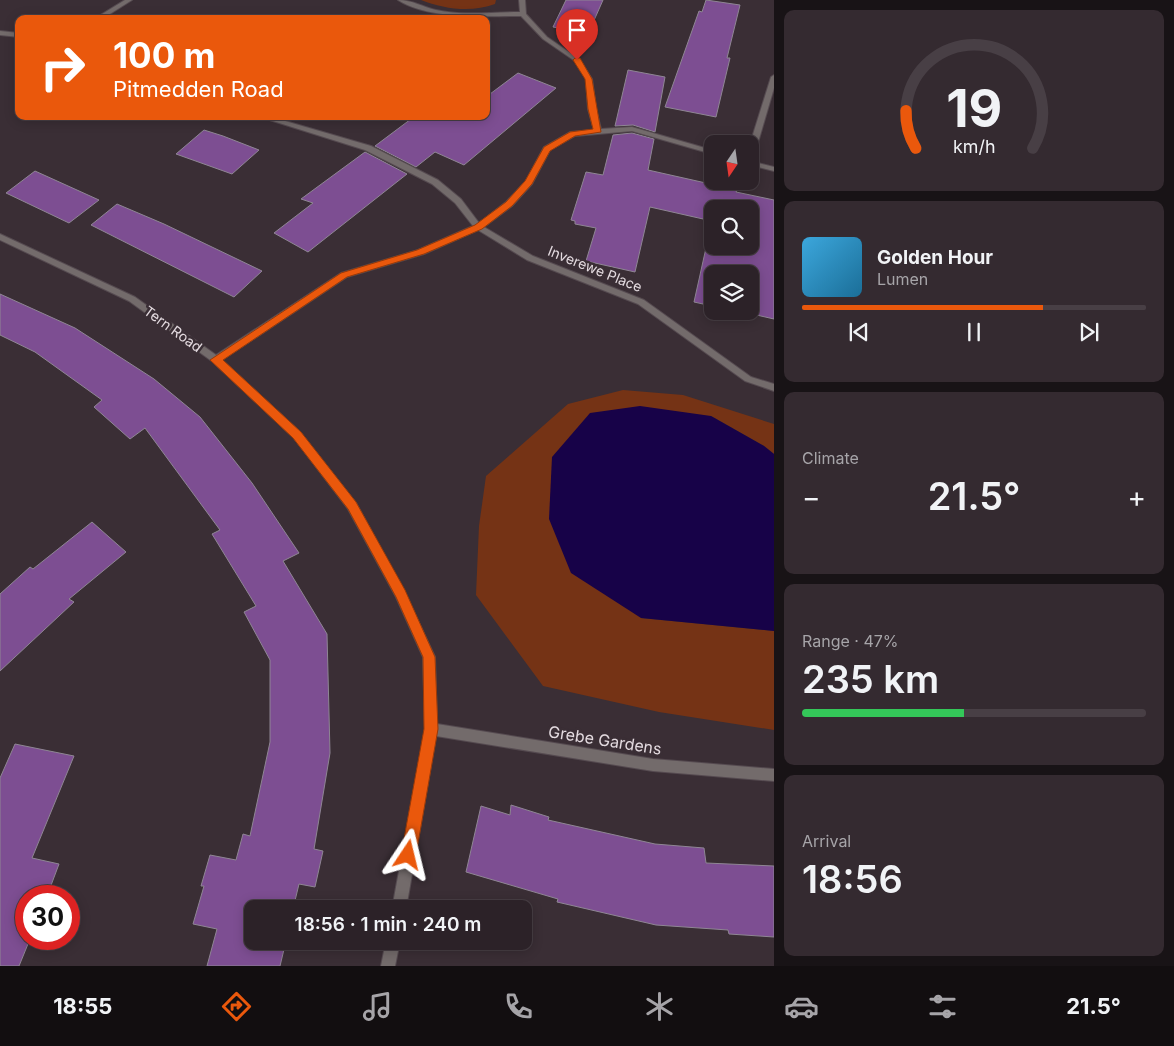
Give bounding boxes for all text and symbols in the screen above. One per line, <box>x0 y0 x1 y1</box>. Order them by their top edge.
pin <box>556 9 598 60</box>
icon: arrive <box>563 16 591 44</box>
text: 100 m <box>113 34 216 76</box>
icon: right <box>30 35 95 100</box>
text: Pitmedden Road <box>113 76 284 102</box>
text: 19 <box>946 77 1002 140</box>
north arrow <box>704 135 759 190</box>
map controls <box>704 135 759 320</box>
text: km/h <box>953 136 995 157</box>
button: search <box>704 200 759 255</box>
street label: Inverewe Place <box>546 242 645 295</box>
text: Golden Hour <box>877 246 993 269</box>
button: layers <box>704 265 759 320</box>
text: Lumen <box>877 269 928 289</box>
street label: Tern Road <box>141 302 206 355</box>
icon: previous <box>845 318 873 346</box>
icon: pause <box>960 318 988 346</box>
icon: next <box>1075 318 1103 346</box>
text: Climate <box>802 448 859 468</box>
text: 21.5° <box>928 473 1020 519</box>
text: − <box>802 480 821 514</box>
text: + <box>1127 480 1146 514</box>
text: Range · 47% <box>802 631 899 651</box>
text: 235 km <box>802 656 939 702</box>
street label: Grebe Gardens <box>547 721 663 759</box>
position arrow <box>381 828 433 880</box>
text: Arrival <box>802 831 851 851</box>
text: 18:56 <box>802 856 903 902</box>
speed limit sign: 30 <box>15 885 80 950</box>
text: 18:56 · 1 min · 240 m <box>295 913 481 936</box>
icon: directions <box>219 989 254 1024</box>
icon: music <box>360 989 395 1024</box>
icon: phone <box>501 989 536 1024</box>
icon: climate <box>642 989 677 1024</box>
icon: car <box>784 989 819 1024</box>
icon: filters <box>925 989 960 1024</box>
text: 18:55 <box>53 993 112 1019</box>
text: 21.5° <box>1066 993 1121 1019</box>

